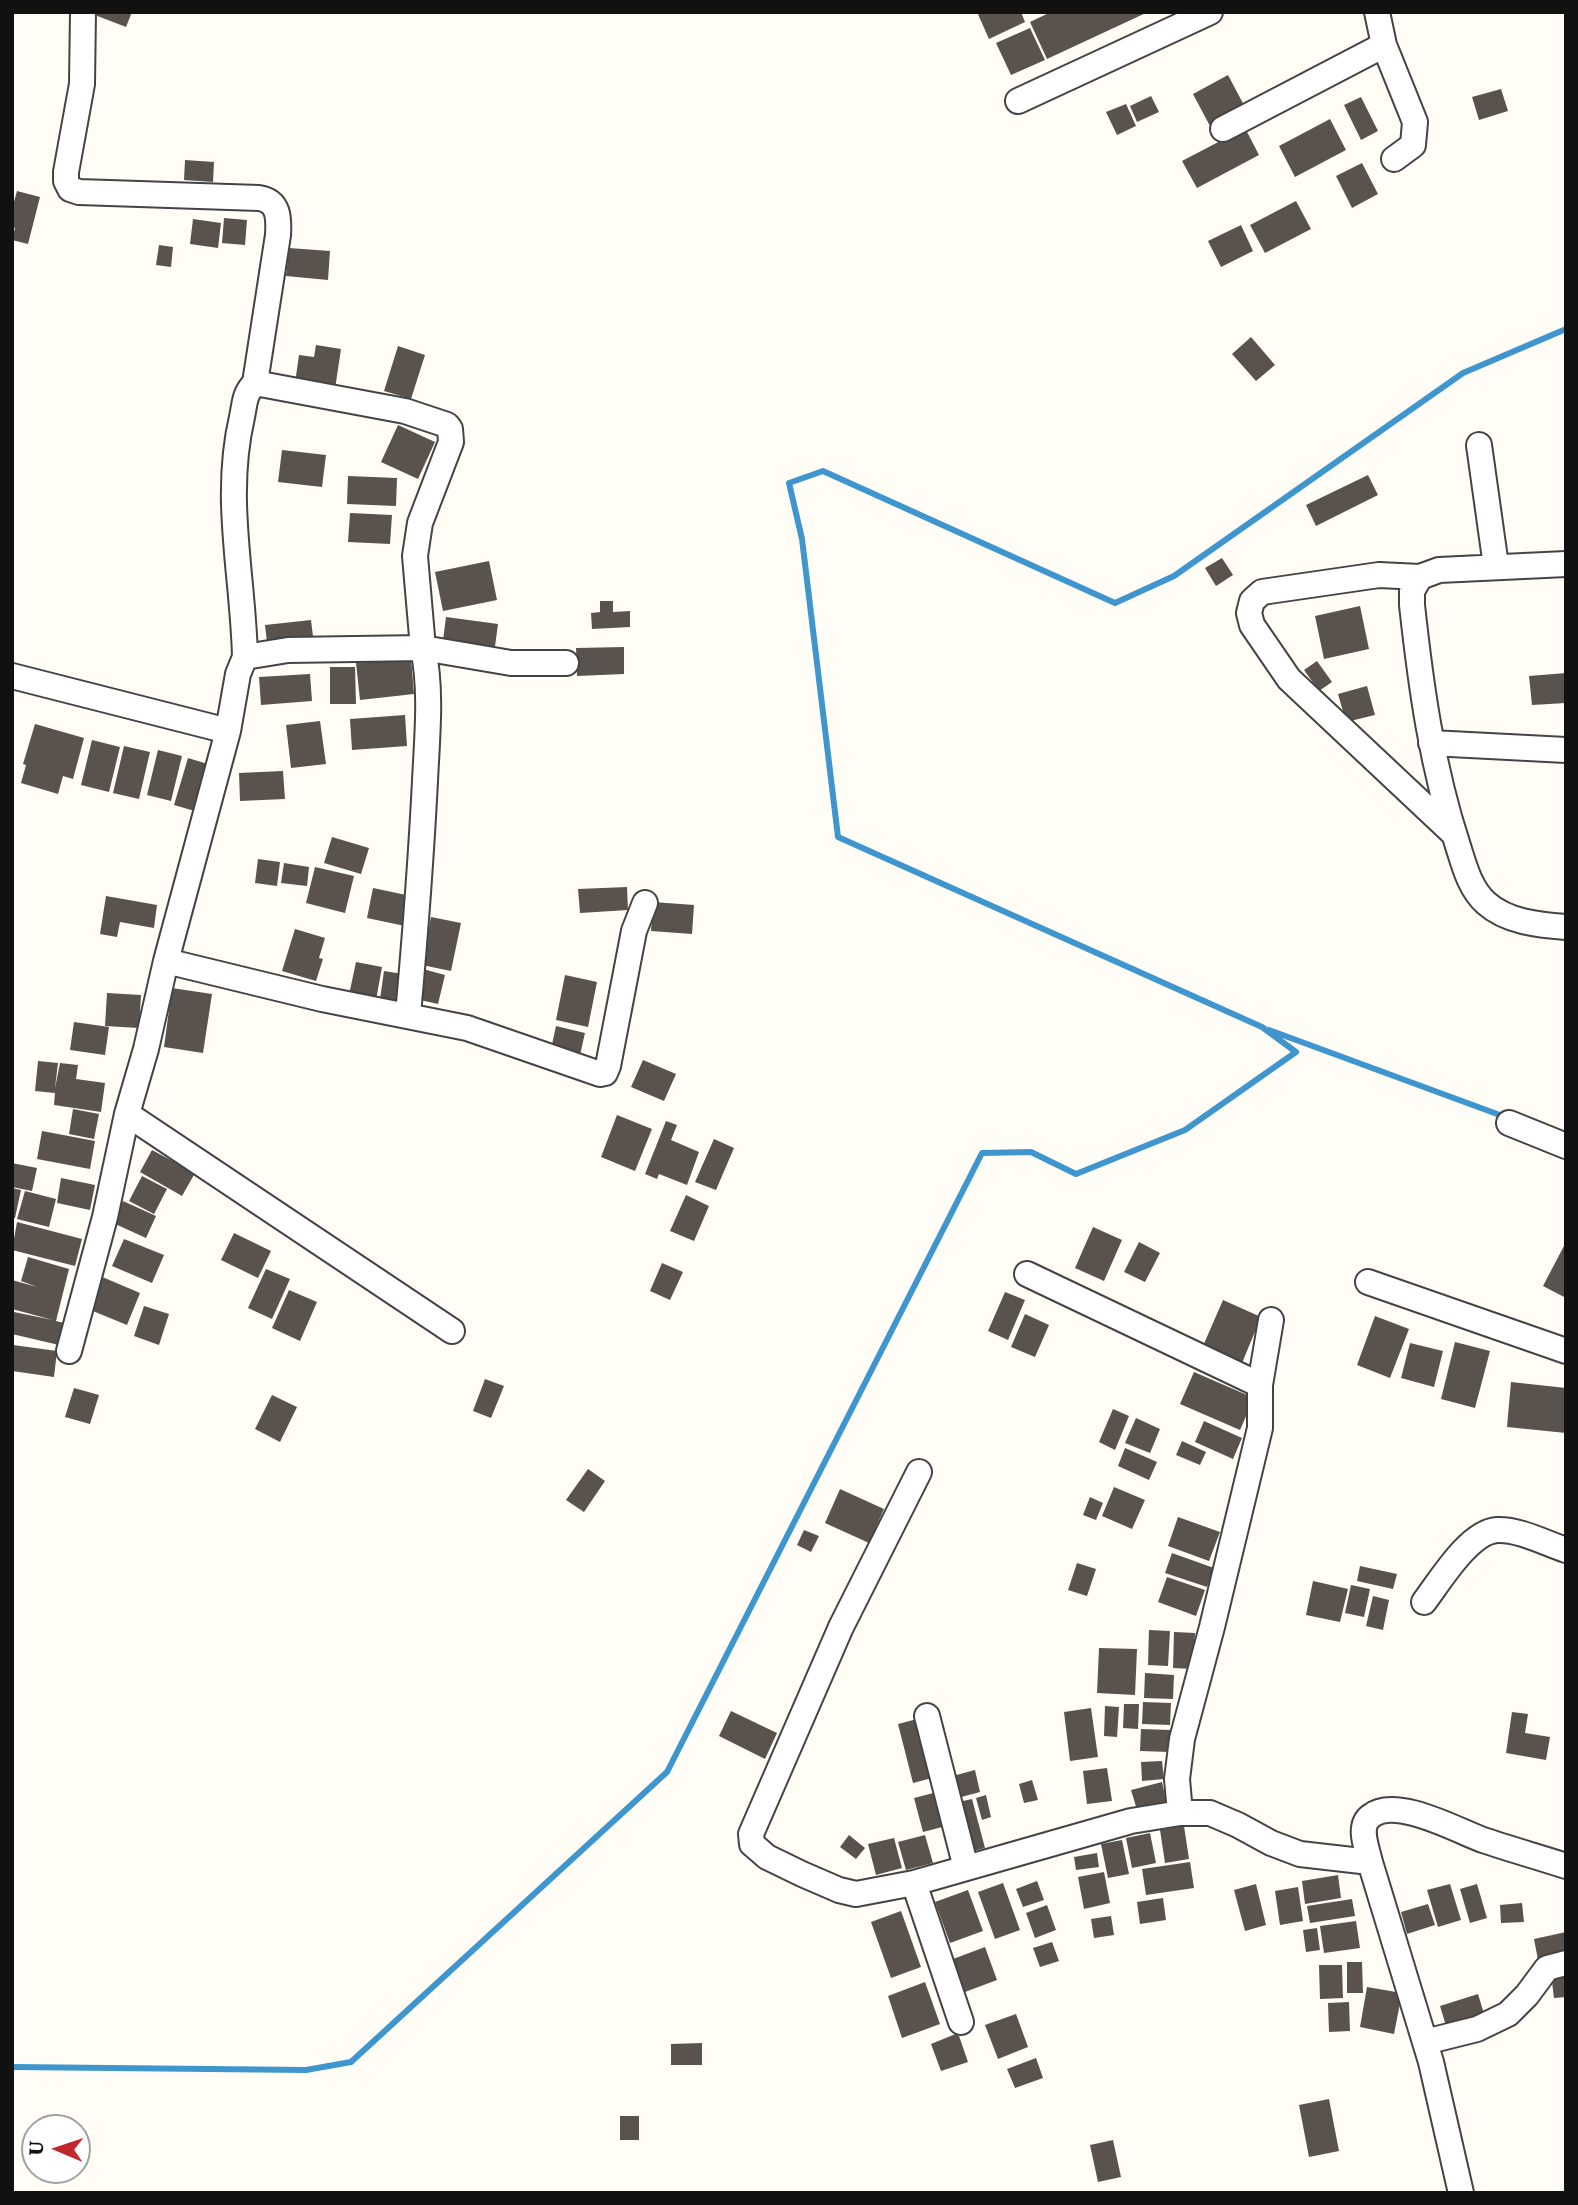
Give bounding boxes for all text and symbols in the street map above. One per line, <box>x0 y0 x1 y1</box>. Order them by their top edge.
north arrow <box>21 2114 91 2184</box>
text: U <box>25 2141 48 2156</box>

